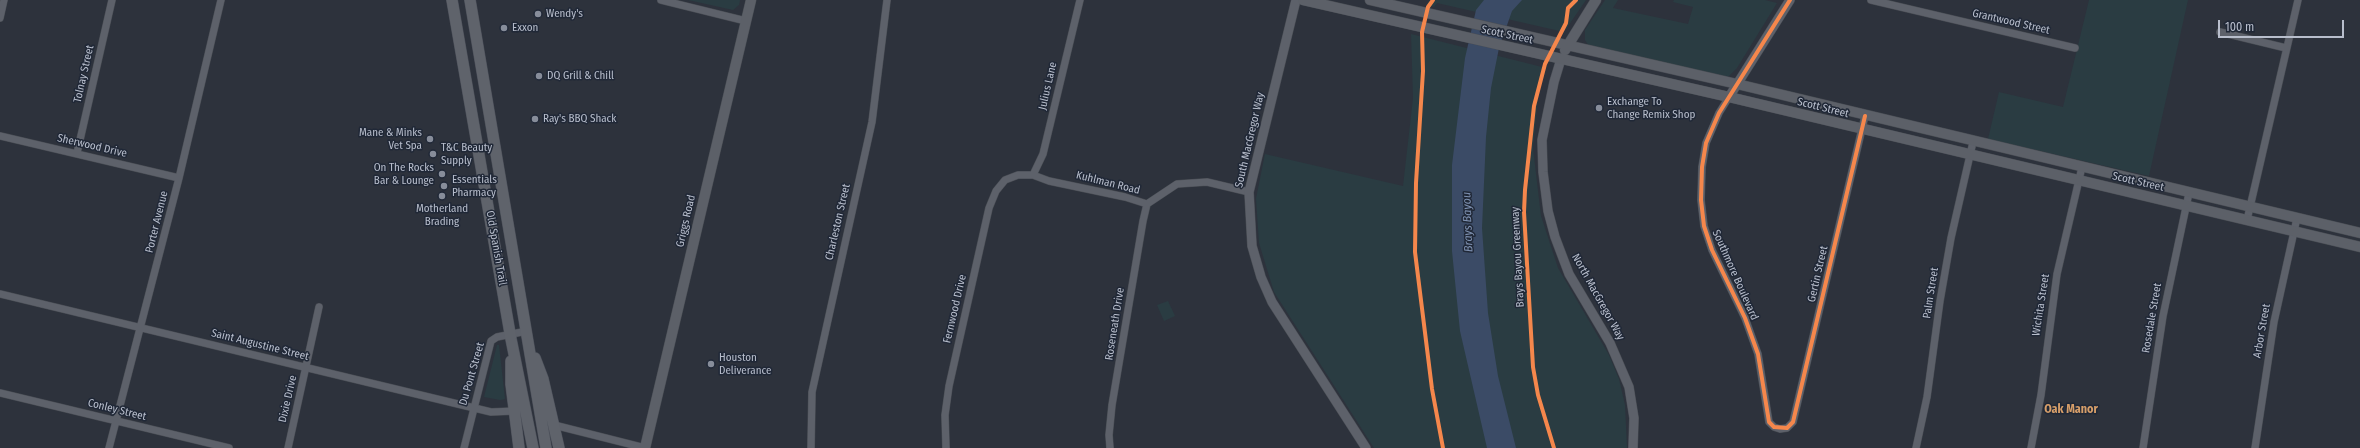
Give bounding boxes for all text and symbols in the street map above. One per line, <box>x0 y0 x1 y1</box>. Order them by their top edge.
place label: Wendy's <box>546 7 583 21</box>
street label: Grantwood Street <box>1971 7 2051 37</box>
marker: Wendy's <box>533 9 543 19</box>
scale bar <box>2220 12 2346 38</box>
text: 100 m <box>2225 20 2254 34</box>
place label: Exxon <box>512 21 538 35</box>
marker: Exxon <box>499 23 509 33</box>
street label: Scott Street <box>1480 23 1534 47</box>
street label: Tolnay Street <box>71 44 97 104</box>
street label: Julius Lane <box>1036 61 1060 111</box>
place label: DQ Grill & Chill <box>547 69 614 83</box>
marker: DQ Grill & Chill <box>534 71 544 81</box>
street label: South MacGregor Way <box>1233 91 1267 189</box>
place label: Exchange To Change Remix Shop <box>1607 95 1695 121</box>
street label: Scott Street <box>1796 95 1850 121</box>
marker: Exchange To Change Remix Shop <box>1594 103 1604 113</box>
place label: Ray's BBQ Shack <box>543 112 616 126</box>
marker: Ray's BBQ Shack <box>530 114 540 124</box>
place label: Mane & Minks Vet Spa <box>359 126 422 152</box>
street label: Sherwood Drive <box>56 132 128 160</box>
marker: Mane & Minks Vet Spa <box>425 134 435 144</box>
place label: T&C Beauty Supply <box>441 141 492 167</box>
marker: T&C Beauty Supply <box>428 149 438 159</box>
place label: On The Rocks Bar & Lounge <box>374 161 434 187</box>
marker: On The Rocks Bar & Lounge <box>437 169 447 179</box>
street label: Kuhlman Road <box>1075 169 1141 197</box>
street label: Scott Street <box>2111 170 2165 194</box>
place label: Essentials Pharmacy <box>452 173 497 199</box>
marker: Essentials Pharmacy <box>439 181 449 191</box>
street label: Charleston Street <box>823 182 853 262</box>
street label: Porter Avenue <box>143 190 171 254</box>
marker: Motherland Brading <box>437 191 447 201</box>
water label: Brays Bayou <box>1460 192 1476 252</box>
street label: Griggs Road <box>674 194 698 248</box>
place label: Motherland Brading <box>416 202 468 228</box>
street label: Brays Bayou Greenway <box>1509 206 1527 308</box>
street label: Old Spanish Trail <box>483 210 509 286</box>
street label: Southmore Boulevard <box>1709 228 1761 322</box>
street label: Gertin Street <box>1805 245 1831 303</box>
street label: North MacGregor Way <box>1569 252 1627 342</box>
street label: Palm Street <box>1920 267 1942 319</box>
street label: Fernwood Drive <box>941 273 969 345</box>
street label: Wichita Street <box>2030 273 2052 337</box>
street label: Rosedale Street <box>2139 282 2165 354</box>
street label: Roseneath Drive <box>1103 287 1127 361</box>
street label: Arbor Street <box>2251 303 2273 359</box>
street label: Saint Augustine Street <box>210 327 310 363</box>
street label: Du Pont Street <box>457 341 487 407</box>
place label: Houston Deliverance <box>719 351 771 377</box>
marker: Houston Deliverance <box>706 359 716 369</box>
street label: Dixie Drive <box>276 374 300 424</box>
street label: Conley Street <box>86 396 148 424</box>
district label: Oak Manor <box>2044 403 2098 417</box>

